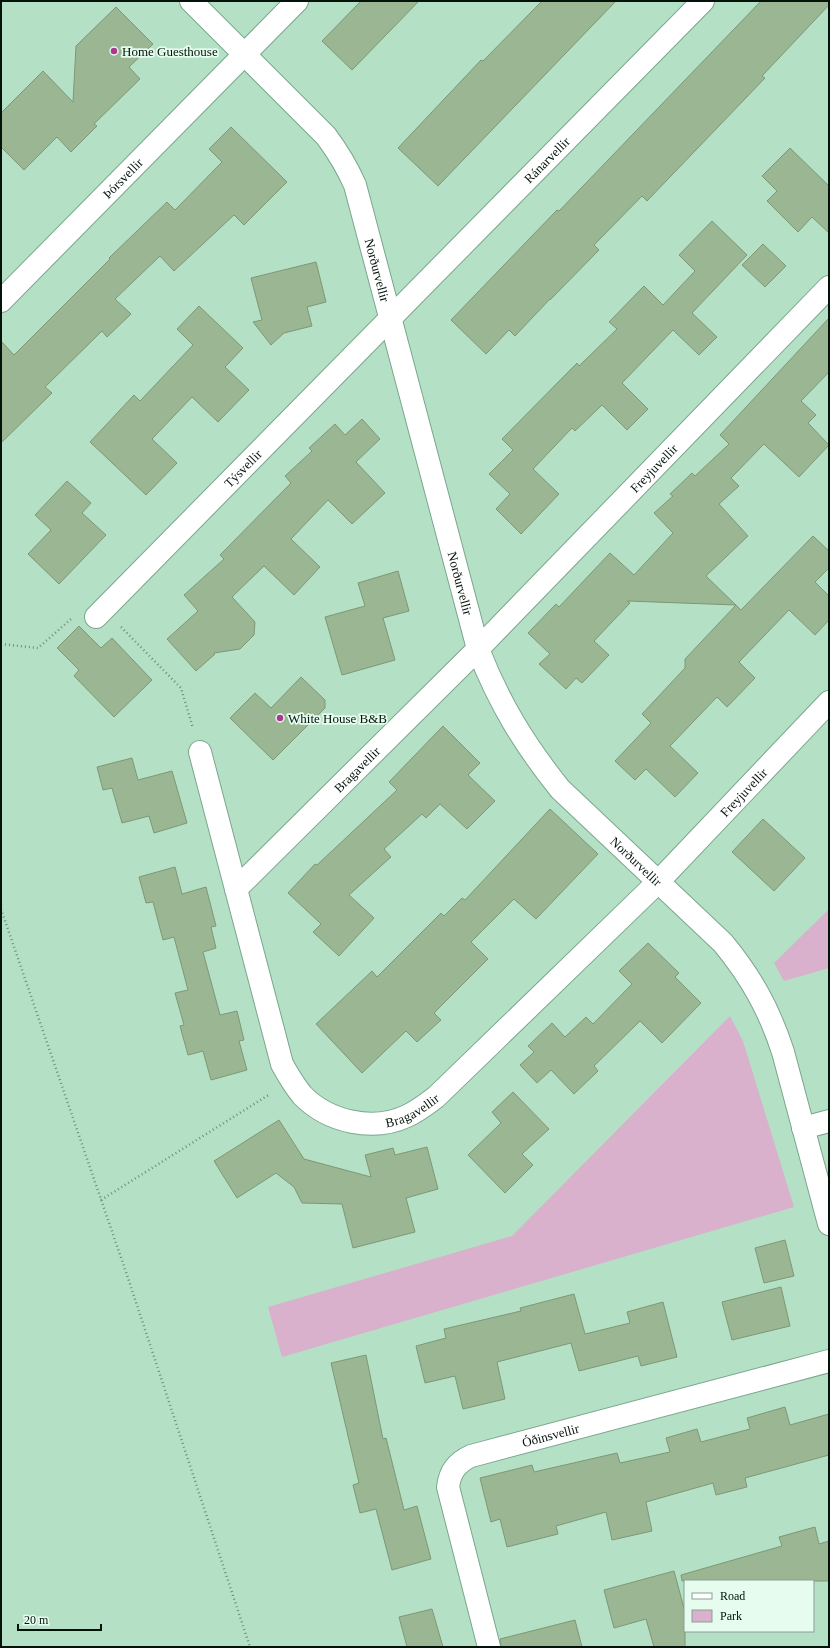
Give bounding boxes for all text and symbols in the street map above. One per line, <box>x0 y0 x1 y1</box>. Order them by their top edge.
place label: Home Guesthouse <box>122 44 218 59</box>
marker: Home Guesthouse <box>109 46 119 56</box>
street label: Ránarvellir <box>521 133 573 186</box>
street label: Þórsvellir <box>99 154 146 201</box>
street label: Norðurvellir <box>362 237 393 304</box>
street label: Freyjuvellir <box>627 440 681 495</box>
street label: Týsvellir <box>221 446 265 490</box>
street label: Norðurvellir <box>445 550 476 617</box>
place label: White House B&B <box>288 711 387 726</box>
marker: White House B&B <box>275 713 285 723</box>
street label: Bragavellir <box>331 743 383 795</box>
street label: Freyjuvellir <box>717 764 770 820</box>
street label: Norðurvellir <box>608 833 666 889</box>
street label: Bragavellir <box>384 1090 442 1130</box>
street label: Óðinsvellir <box>520 1420 581 1450</box>
legend <box>684 1580 814 1632</box>
text: Road <box>720 1589 745 1603</box>
scale bar <box>18 1606 101 1632</box>
text: Park <box>720 1609 742 1623</box>
text: 20 m <box>24 1613 49 1627</box>

